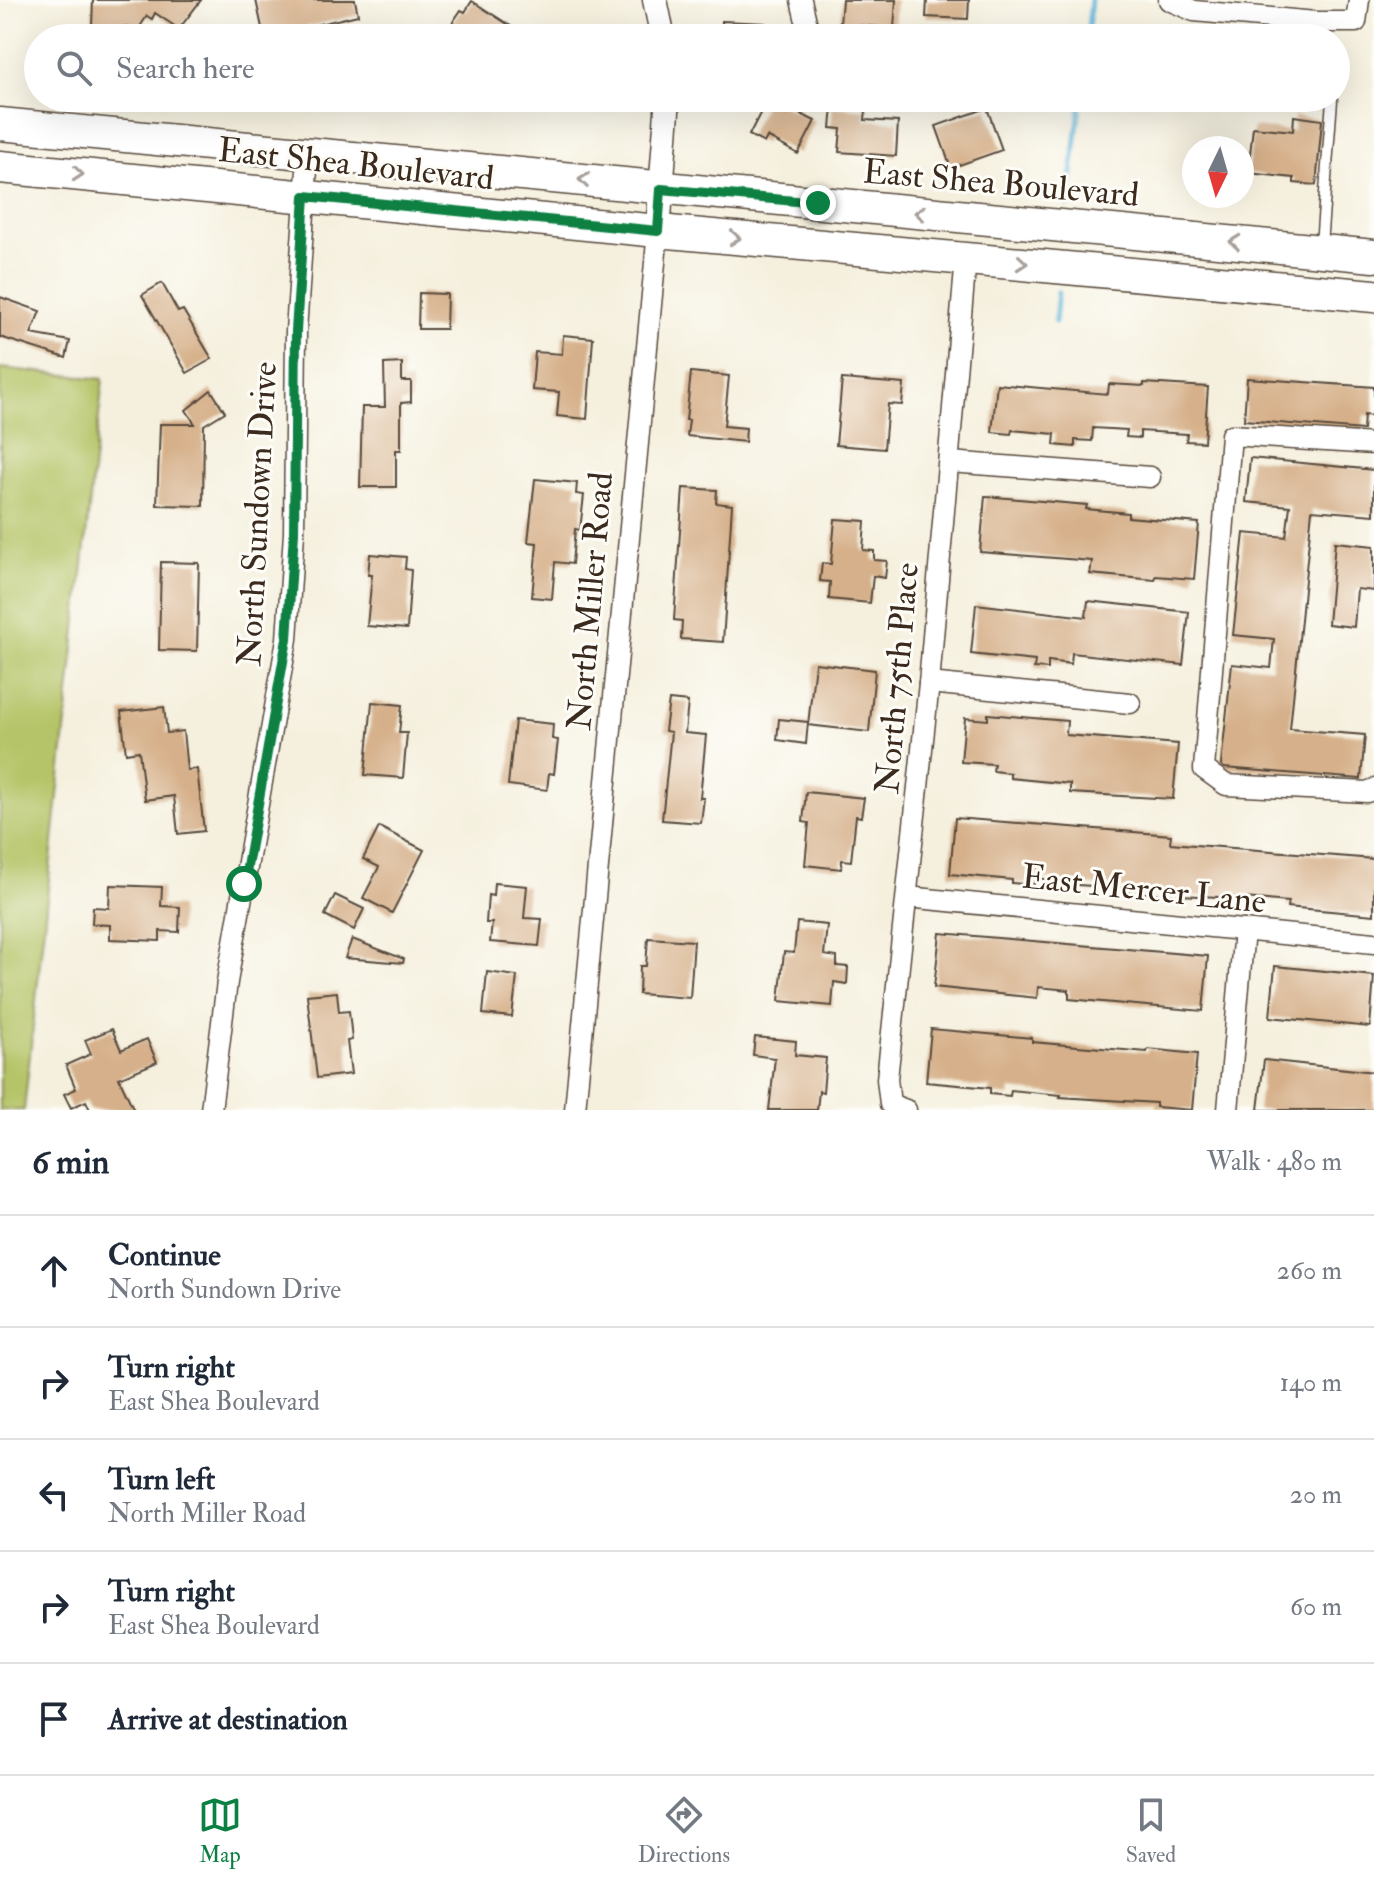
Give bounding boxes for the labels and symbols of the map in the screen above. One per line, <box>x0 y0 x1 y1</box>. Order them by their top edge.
street label: East Shea Boulevard <box>216 129 496 200</box>
north arrow <box>1182 136 1254 208</box>
street label: East Shea Boulevard <box>861 150 1141 217</box>
one-way arrow <box>72 166 85 183</box>
one-way arrow <box>577 172 590 189</box>
route end <box>800 185 836 221</box>
one-way arrow <box>913 204 926 221</box>
one-way arrow <box>729 229 742 246</box>
one-way arrow <box>1228 234 1241 251</box>
one-way arrow <box>1016 254 1029 271</box>
street label: North Sundown Drive <box>228 361 287 667</box>
street label: North Miller Road <box>558 470 623 732</box>
street label: North 75th Place <box>866 561 929 795</box>
street label: East Mercer Lane <box>1020 855 1268 924</box>
route start <box>226 866 262 902</box>

